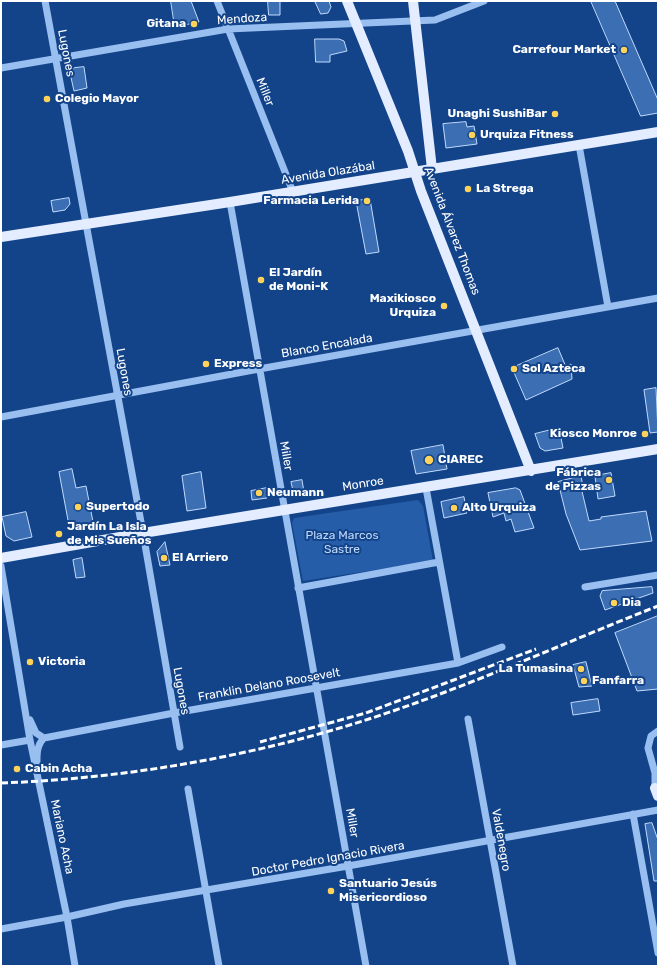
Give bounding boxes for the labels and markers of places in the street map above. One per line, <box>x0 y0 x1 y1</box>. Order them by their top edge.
place label: Gitana <box>146 17 186 31</box>
marker: Gitana <box>189 19 199 29</box>
place label: Carrefour Market <box>512 43 616 57</box>
marker: Carrefour Market <box>619 45 629 55</box>
place label: Colegio Mayor <box>55 92 139 106</box>
marker: Colegio Mayor <box>42 94 52 104</box>
place label: Unaghi SushiBar <box>448 107 547 121</box>
marker: Unaghi SushiBar <box>550 109 560 119</box>
place label: Urquiza Fitness <box>480 128 574 142</box>
marker: Urquiza Fitness <box>467 130 477 140</box>
place label: La Strega <box>476 182 534 196</box>
marker: La Strega <box>463 184 473 194</box>
place label: Farmacia Lerida <box>263 194 359 208</box>
marker: Farmacia Lerida <box>362 196 372 206</box>
place label: El Jardín de Moni-K <box>269 266 328 294</box>
marker: El Jardín de Moni-K <box>256 275 266 285</box>
place label: Maxikiosco Urquiza <box>370 292 436 320</box>
marker: Maxikiosco Urquiza <box>439 301 449 311</box>
place label: Express <box>214 357 262 371</box>
marker: Express <box>201 359 211 369</box>
place label: Sol Azteca <box>522 362 585 376</box>
marker: Sol Azteca <box>509 364 519 374</box>
place label: Kiosco Monroe <box>550 427 637 441</box>
marker: Kiosco Monroe <box>640 429 650 439</box>
place label: CIAREC <box>438 453 483 467</box>
marker: CIAREC <box>423 454 435 466</box>
place label: Fábrica de Pizzas <box>545 466 601 494</box>
marker: Fábrica de Pizzas <box>604 475 614 485</box>
place label: Neumann <box>267 486 324 500</box>
marker: Neumann <box>254 488 264 498</box>
place label: Supertodo <box>86 500 150 514</box>
place label: Alto Urquiza <box>462 501 536 515</box>
marker: Supertodo <box>73 502 83 512</box>
marker: Alto Urquiza <box>449 503 459 513</box>
place label: Jardín La Isla de Mis Sueños <box>67 520 151 548</box>
marker: Jardín La Isla de Mis Sueños <box>54 529 64 539</box>
place label: El Arriero <box>172 551 228 565</box>
marker: El Arriero <box>159 553 169 563</box>
place label: Dia <box>622 596 641 610</box>
marker: Dia <box>609 598 619 608</box>
place label: Victoria <box>38 655 86 669</box>
marker: Victoria <box>25 657 35 667</box>
place label: La Tumasina <box>499 662 573 676</box>
marker: La Tumasina <box>576 664 586 674</box>
place label: Fanfarra <box>592 674 644 688</box>
marker: Fanfarra <box>579 676 589 686</box>
place label: Cabin Acha <box>25 762 92 776</box>
marker: Cabin Acha <box>12 764 22 774</box>
place label: Santuario Jesús Misericordioso <box>339 877 437 905</box>
marker: Santuario Jesús Misericordioso <box>326 886 336 896</box>

